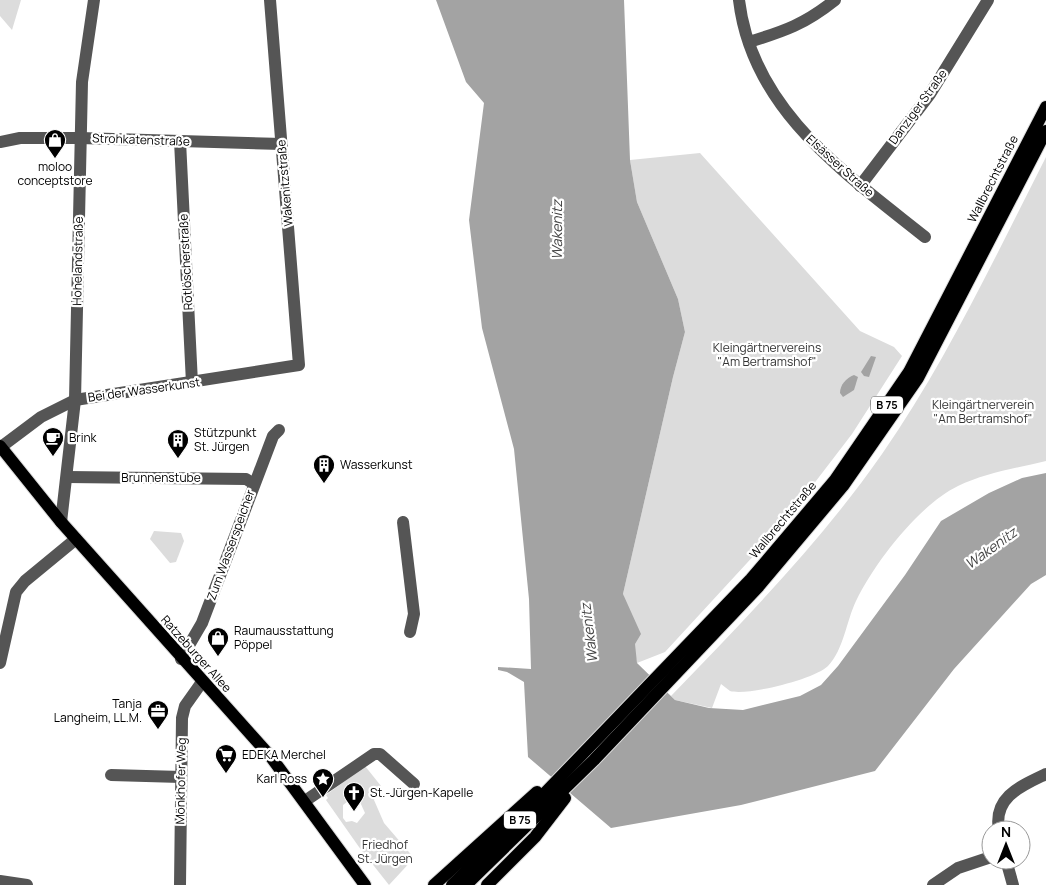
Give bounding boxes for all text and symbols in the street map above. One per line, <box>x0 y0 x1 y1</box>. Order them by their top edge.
street label: Danziger Straße <box>885 66 951 148</box>
shop icon: moloo conceptstore <box>43 128 67 159</box>
street label: Strohkatenstraße <box>92 129 190 150</box>
street label: Elsässer Straße <box>803 131 878 201</box>
street label: Wallbrechtstraße <box>963 132 1022 225</box>
street label: Wakenitzstraße <box>272 139 297 227</box>
place label: moloo conceptstore <box>17 158 93 189</box>
water label: Wakenitz <box>547 199 566 260</box>
street label: Rotlöscherstraße <box>174 213 197 311</box>
street label: Hohelandstraße <box>68 216 87 306</box>
park label: Kleingärtnervereins "Am Bertramshof" <box>713 339 821 370</box>
street label: Bei der Wasserkunst <box>87 373 201 406</box>
road number: B 75 <box>871 396 903 414</box>
park label: Kleingärtnerverein "Am Bertramshof" <box>932 396 1034 427</box>
place label: Stützpunkt St. Jürgen <box>194 424 257 455</box>
cafe icon: Brink <box>41 426 65 457</box>
building icon: Stützpunkt St. Jürgen <box>166 428 190 459</box>
place label: Brink <box>69 429 98 446</box>
building icon: Wasserkunst <box>312 453 336 484</box>
place label: Wasserkunst <box>340 456 413 473</box>
street label: Brunnenstube <box>121 469 201 486</box>
street label: Wallbrechtstraße <box>745 477 820 562</box>
street label: Zum Wasserspeicher <box>203 487 259 602</box>
water label: Wakenitz <box>961 521 1022 573</box>
water label: Wakenitz <box>575 601 602 664</box>
street label: Ratzeburger Allee <box>157 611 236 696</box>
place label: Raumausstattung Pöppel <box>234 622 334 653</box>
shop icon: Raumausstattung Pöppel <box>206 626 230 657</box>
place label: Tanja Langheim, LL.M. <box>54 695 142 726</box>
office icon: Tanja Langheim, LL.M. <box>146 699 170 730</box>
street label: Mönkhofer Weg <box>171 737 190 825</box>
supermarket icon: EDEKA Merchel <box>214 743 238 774</box>
place label: EDEKA Merchel <box>242 746 326 763</box>
place icon: Karl Ross <box>311 767 335 798</box>
place label: Karl Ross <box>256 770 307 787</box>
church icon: St.-Jürgen-Kapelle <box>342 781 366 812</box>
place label: St.-Jürgen-Kapelle <box>370 784 473 801</box>
road number: B 75 <box>504 812 536 828</box>
north arrow <box>981 820 1031 870</box>
text: N <box>1001 822 1011 841</box>
park label: Friedhof St. Jürgen <box>357 836 413 867</box>

